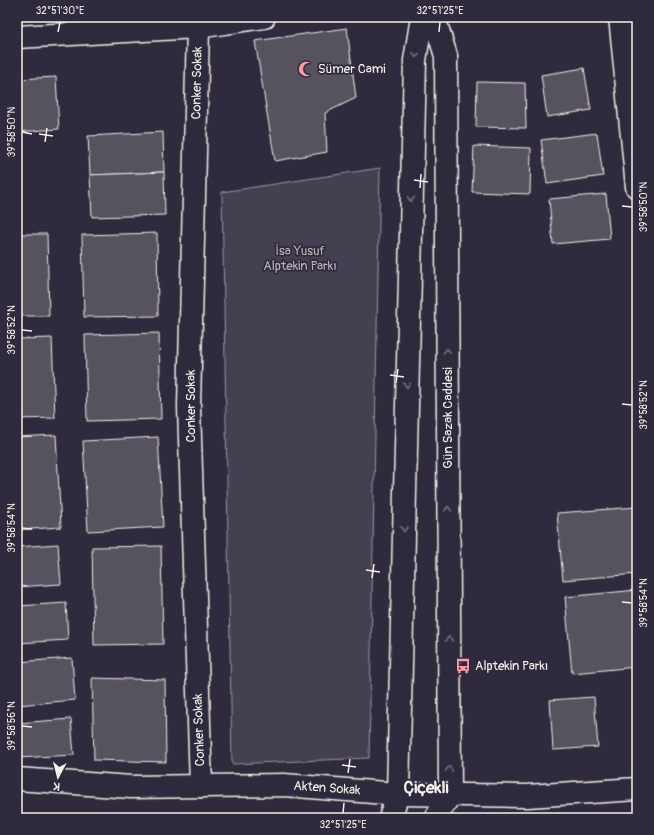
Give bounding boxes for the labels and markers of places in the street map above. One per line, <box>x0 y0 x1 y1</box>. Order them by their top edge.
mosque icon: Sümer Cami <box>297 60 315 78</box>
place label: Sümer Cami <box>318 61 386 77</box>
bus stop icon: Alptekin Parkı <box>454 657 472 675</box>
place label: Alptekin Parkı <box>475 658 548 674</box>

